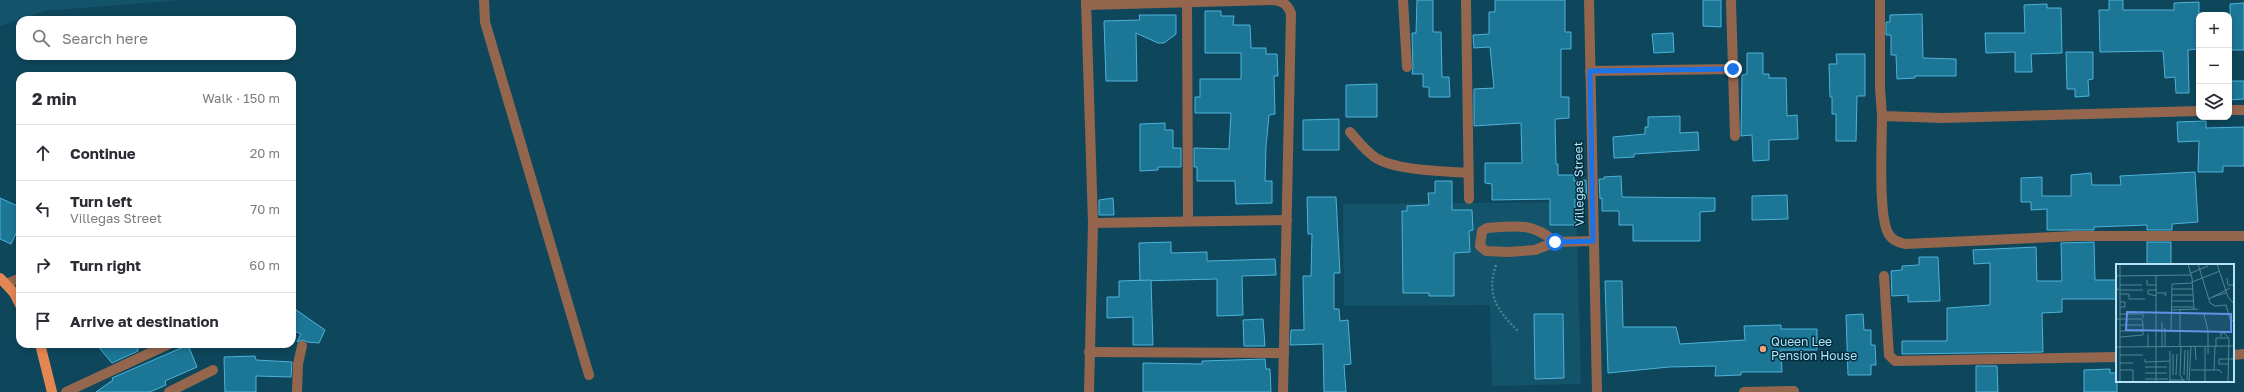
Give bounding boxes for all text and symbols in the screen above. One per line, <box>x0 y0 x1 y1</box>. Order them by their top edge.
map controls <box>2196 12 2232 120</box>
button: + <box>2196 12 2232 48</box>
search box <box>16 16 296 60</box>
icon: search <box>30 27 52 49</box>
text: Search here <box>62 29 148 47</box>
button: − <box>2196 48 2232 84</box>
route end <box>1724 60 1742 78</box>
button: layers <box>2196 84 2232 120</box>
text: 2 min <box>32 88 76 109</box>
text: Walk · 150 m <box>202 90 280 106</box>
street label: Villegas Street <box>1570 141 1587 227</box>
icon: ahead <box>32 142 54 164</box>
text: Continue <box>70 144 136 162</box>
text: 20 m <box>250 145 280 161</box>
text: Turn left <box>70 192 132 210</box>
icon: left <box>32 198 54 220</box>
text: 70 m <box>250 201 280 217</box>
text: Villegas Street <box>70 210 162 226</box>
route start <box>1546 233 1564 251</box>
icon: right <box>32 254 54 276</box>
text: Turn right <box>70 256 141 274</box>
text: 60 m <box>249 257 280 273</box>
inset map <box>2116 264 2234 382</box>
icon: arrive <box>32 310 54 332</box>
text: Arrive at destination <box>70 312 219 330</box>
place label: Queen Lee Pension House <box>1771 334 1857 363</box>
marker: Queen Lee Pension House <box>1758 344 1768 354</box>

